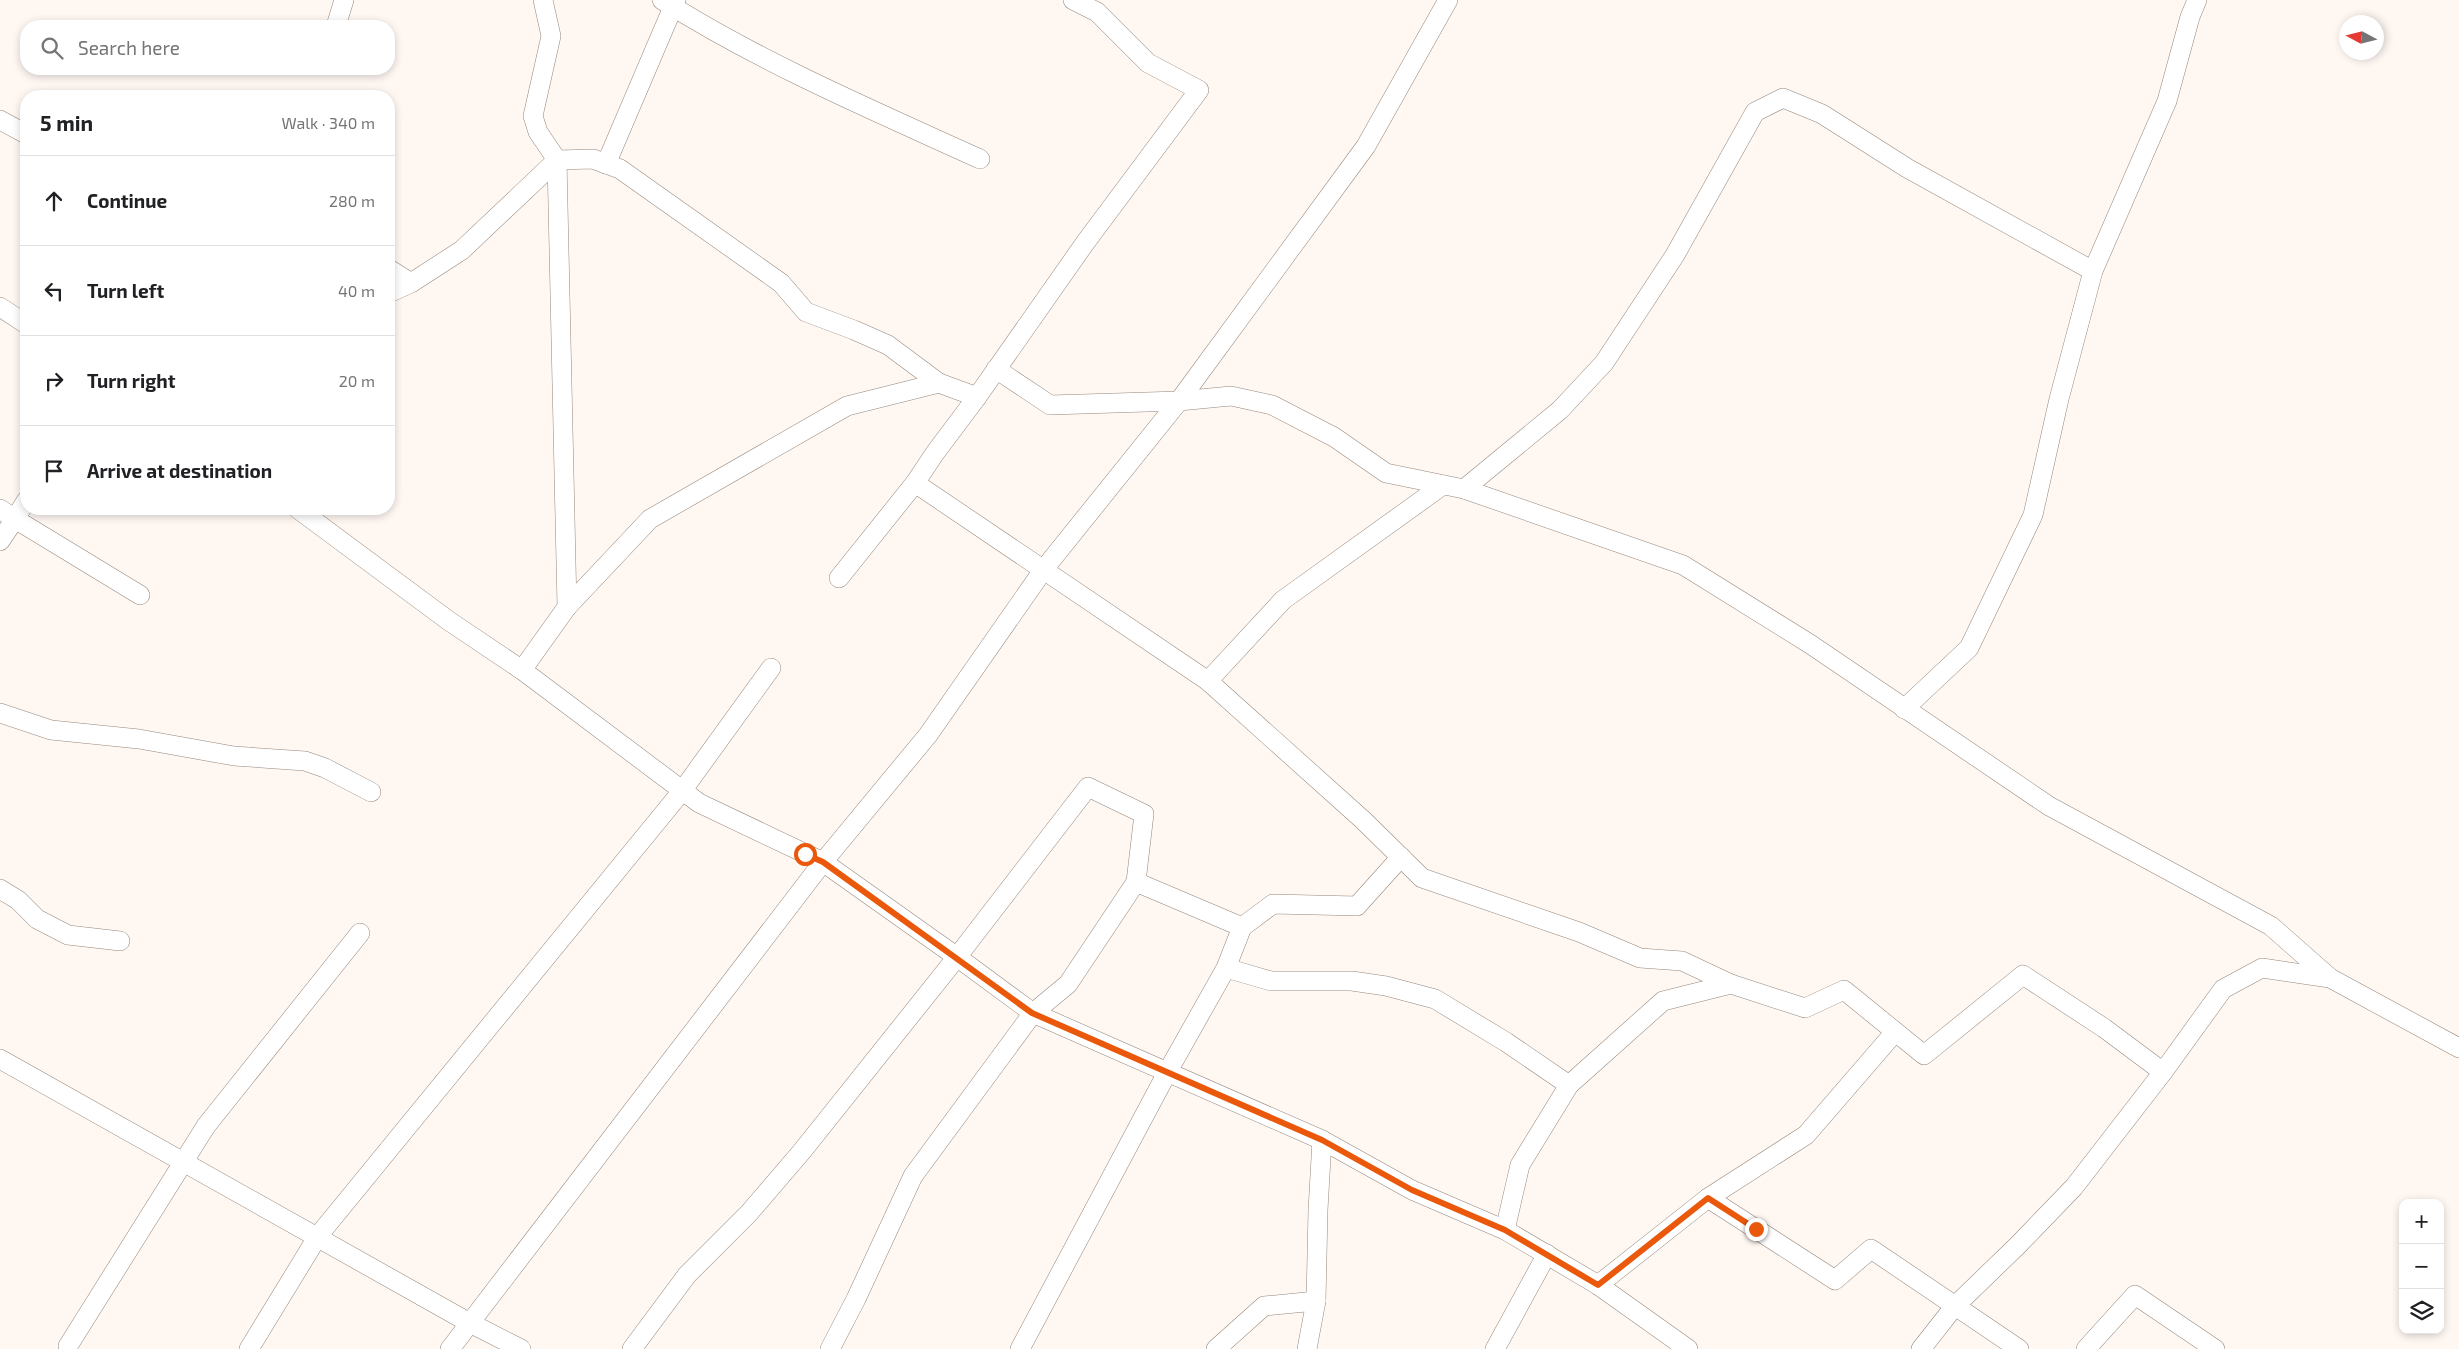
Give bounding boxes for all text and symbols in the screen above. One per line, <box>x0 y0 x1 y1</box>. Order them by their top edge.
north arrow <box>2339 15 2384 60</box>
search box <box>20 20 395 75</box>
icon: search <box>38 34 66 62</box>
text: Search here <box>78 36 180 59</box>
text: 5 min <box>40 110 93 135</box>
text: Walk · 340 m <box>282 113 375 132</box>
icon: ahead <box>40 187 68 215</box>
text: Continue <box>87 189 167 212</box>
text: 280 m <box>329 191 375 210</box>
icon: left <box>40 277 68 305</box>
text: Turn left <box>87 279 164 302</box>
text: 40 m <box>338 281 375 300</box>
icon: right <box>40 367 68 395</box>
text: Turn right <box>87 369 175 392</box>
text: 20 m <box>339 371 375 390</box>
icon: arrive <box>40 457 68 485</box>
text: Arrive at destination <box>87 459 272 482</box>
route start <box>794 843 817 866</box>
map controls <box>2399 1199 2444 1334</box>
button: + <box>2399 1199 2444 1244</box>
route end <box>1745 1218 1768 1241</box>
button: − <box>2399 1244 2444 1289</box>
button: layers <box>2399 1289 2444 1334</box>

